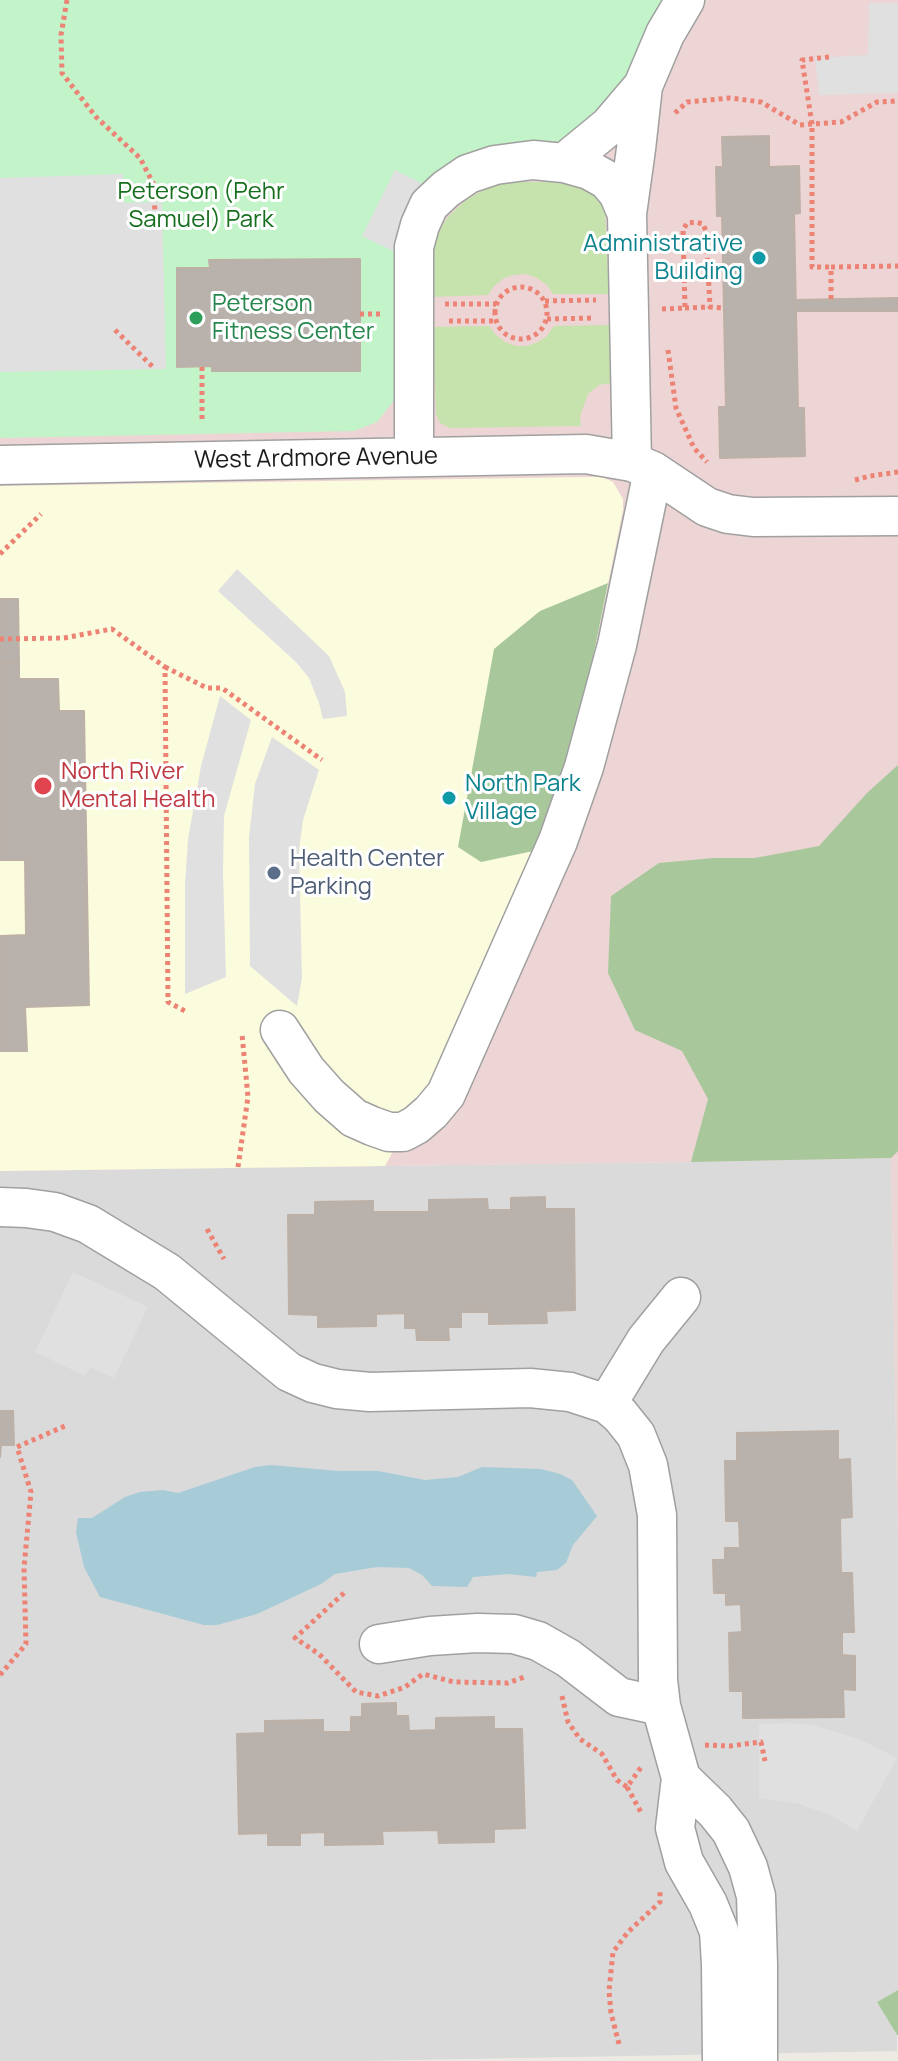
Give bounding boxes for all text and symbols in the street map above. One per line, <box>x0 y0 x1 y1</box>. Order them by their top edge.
park label: Peterson (Pehr Samuel) Park <box>117 178 285 234</box>
place label: Administrative Building <box>583 230 743 286</box>
marker: Administrative Building <box>750 249 768 267</box>
place label: Peterson Fitness Center <box>212 290 374 346</box>
marker: Peterson Fitness Center <box>187 309 205 327</box>
street label: West Ardmore Avenue <box>194 442 438 476</box>
place label: North River Mental Health <box>61 758 215 814</box>
place label: North Park Village <box>465 770 581 826</box>
marker: North River Mental Health <box>32 775 54 797</box>
marker: North Park Village <box>440 789 458 807</box>
place label: Health Center Parking <box>290 845 445 901</box>
marker: Health Center Parking <box>265 864 283 882</box>

